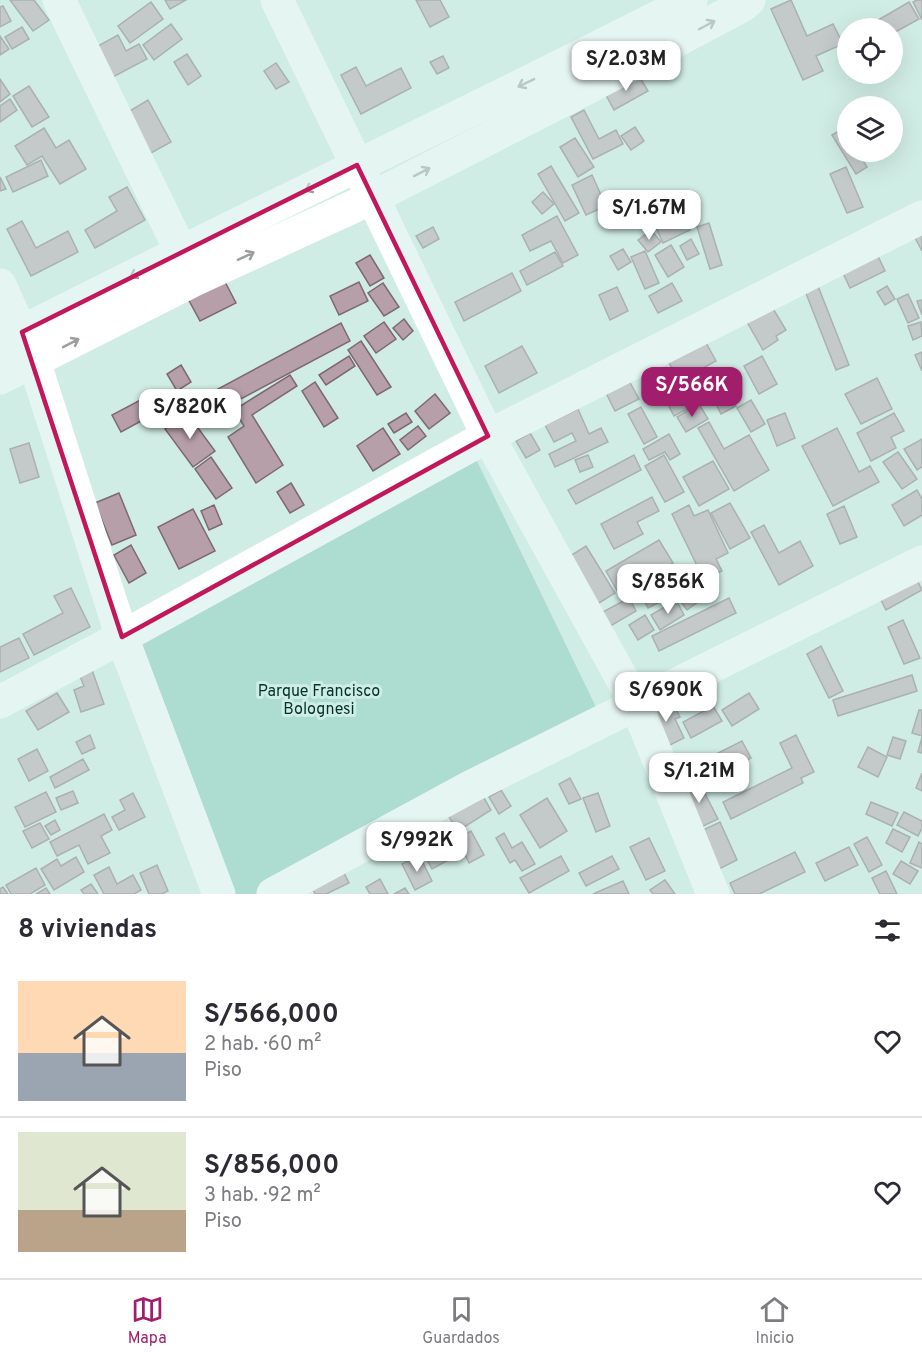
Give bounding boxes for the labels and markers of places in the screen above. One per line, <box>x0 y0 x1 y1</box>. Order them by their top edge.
pin: S/2.03M <box>571 41 681 92</box>
pin: S/1.67M <box>594 190 704 241</box>
pin: S/566K <box>643 367 741 418</box>
pin: S/820K <box>141 389 239 440</box>
pin: S/856K <box>619 564 717 615</box>
pin: S/690K <box>617 672 715 723</box>
pin: S/1.21M <box>644 753 754 804</box>
pin: S/992K <box>368 822 466 873</box>

